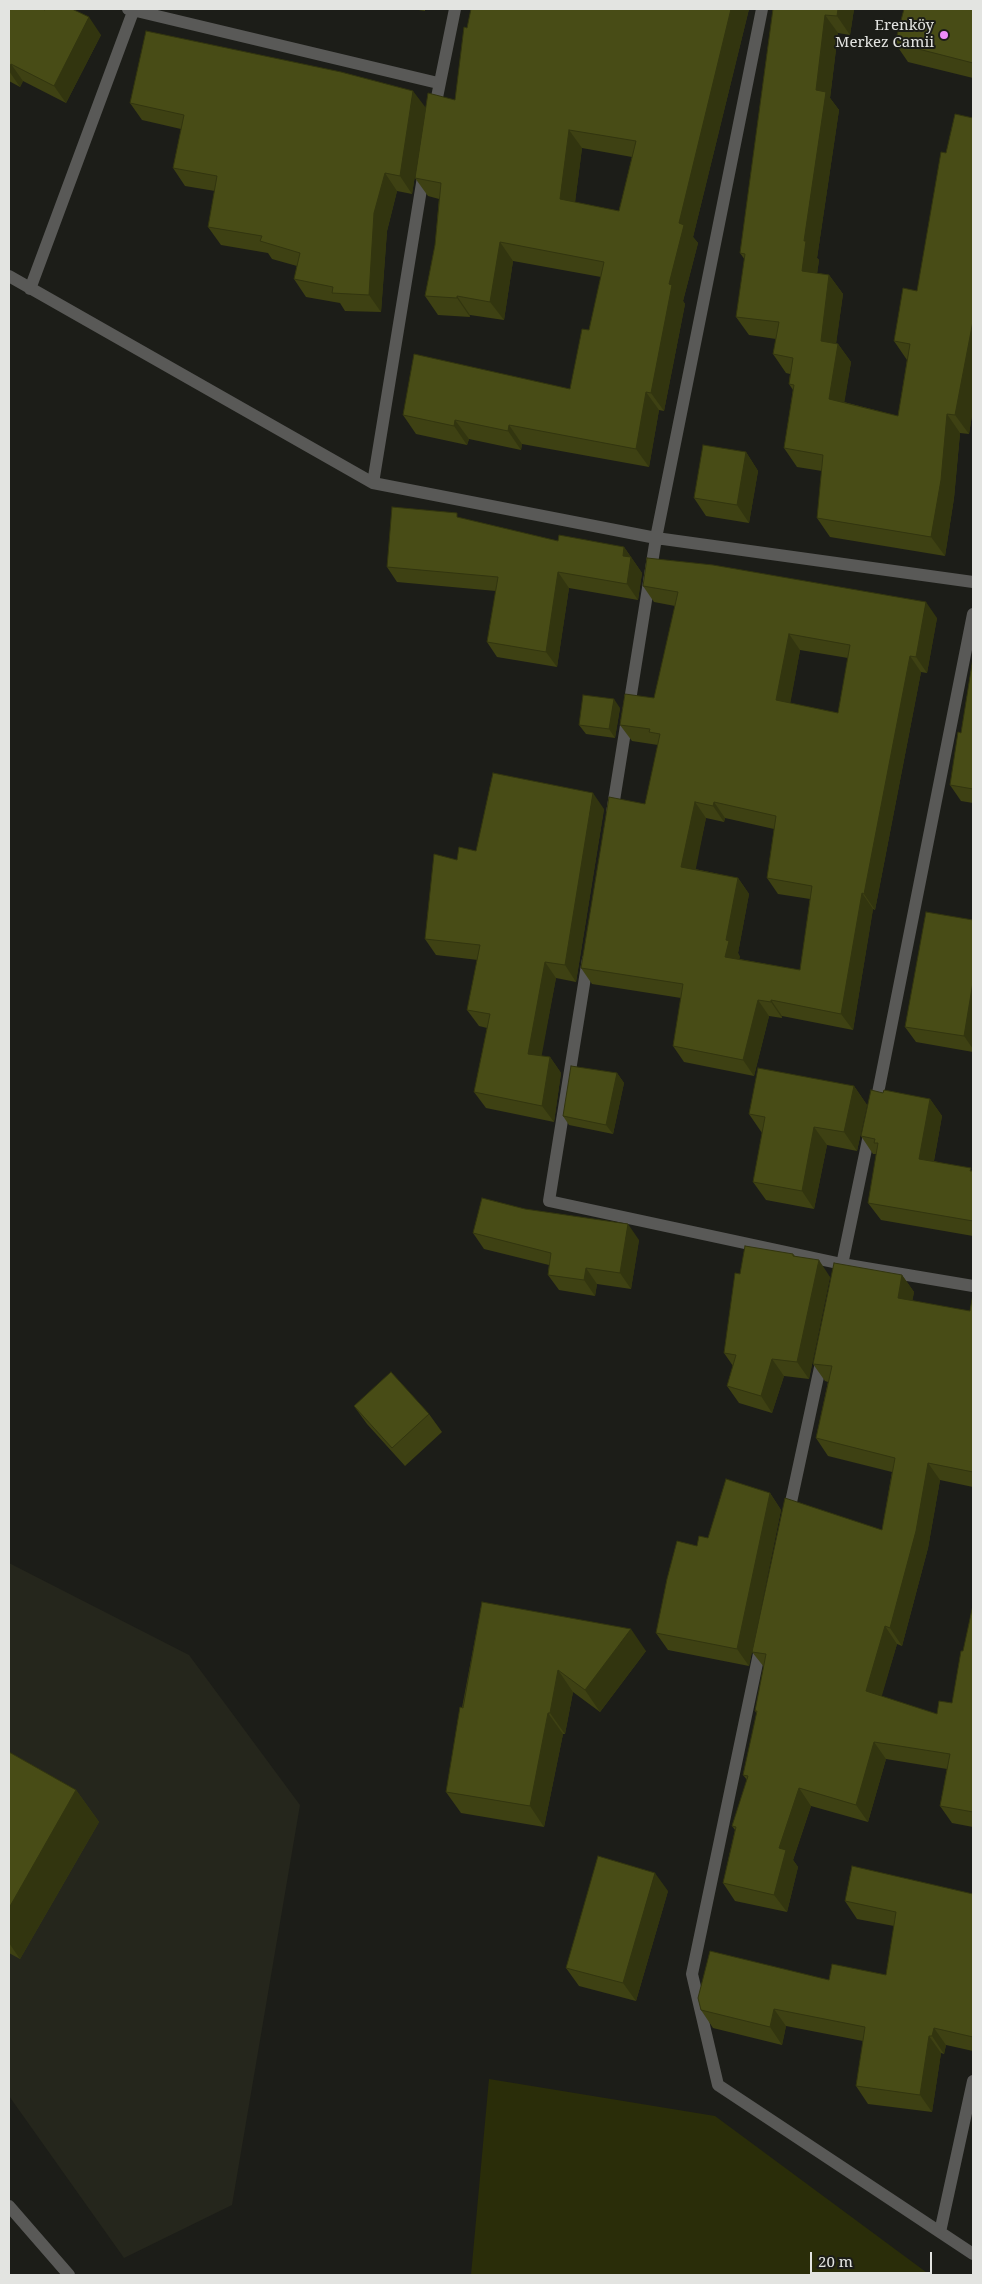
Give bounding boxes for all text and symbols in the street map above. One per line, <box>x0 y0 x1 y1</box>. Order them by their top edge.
place label: Erenköy Merkez Camii <box>835 17 934 52</box>
marker: Erenköy Merkez Camii <box>938 29 950 41</box>
scale bar <box>812 2242 934 2274</box>
text: 20 m <box>818 2251 853 2271</box>

